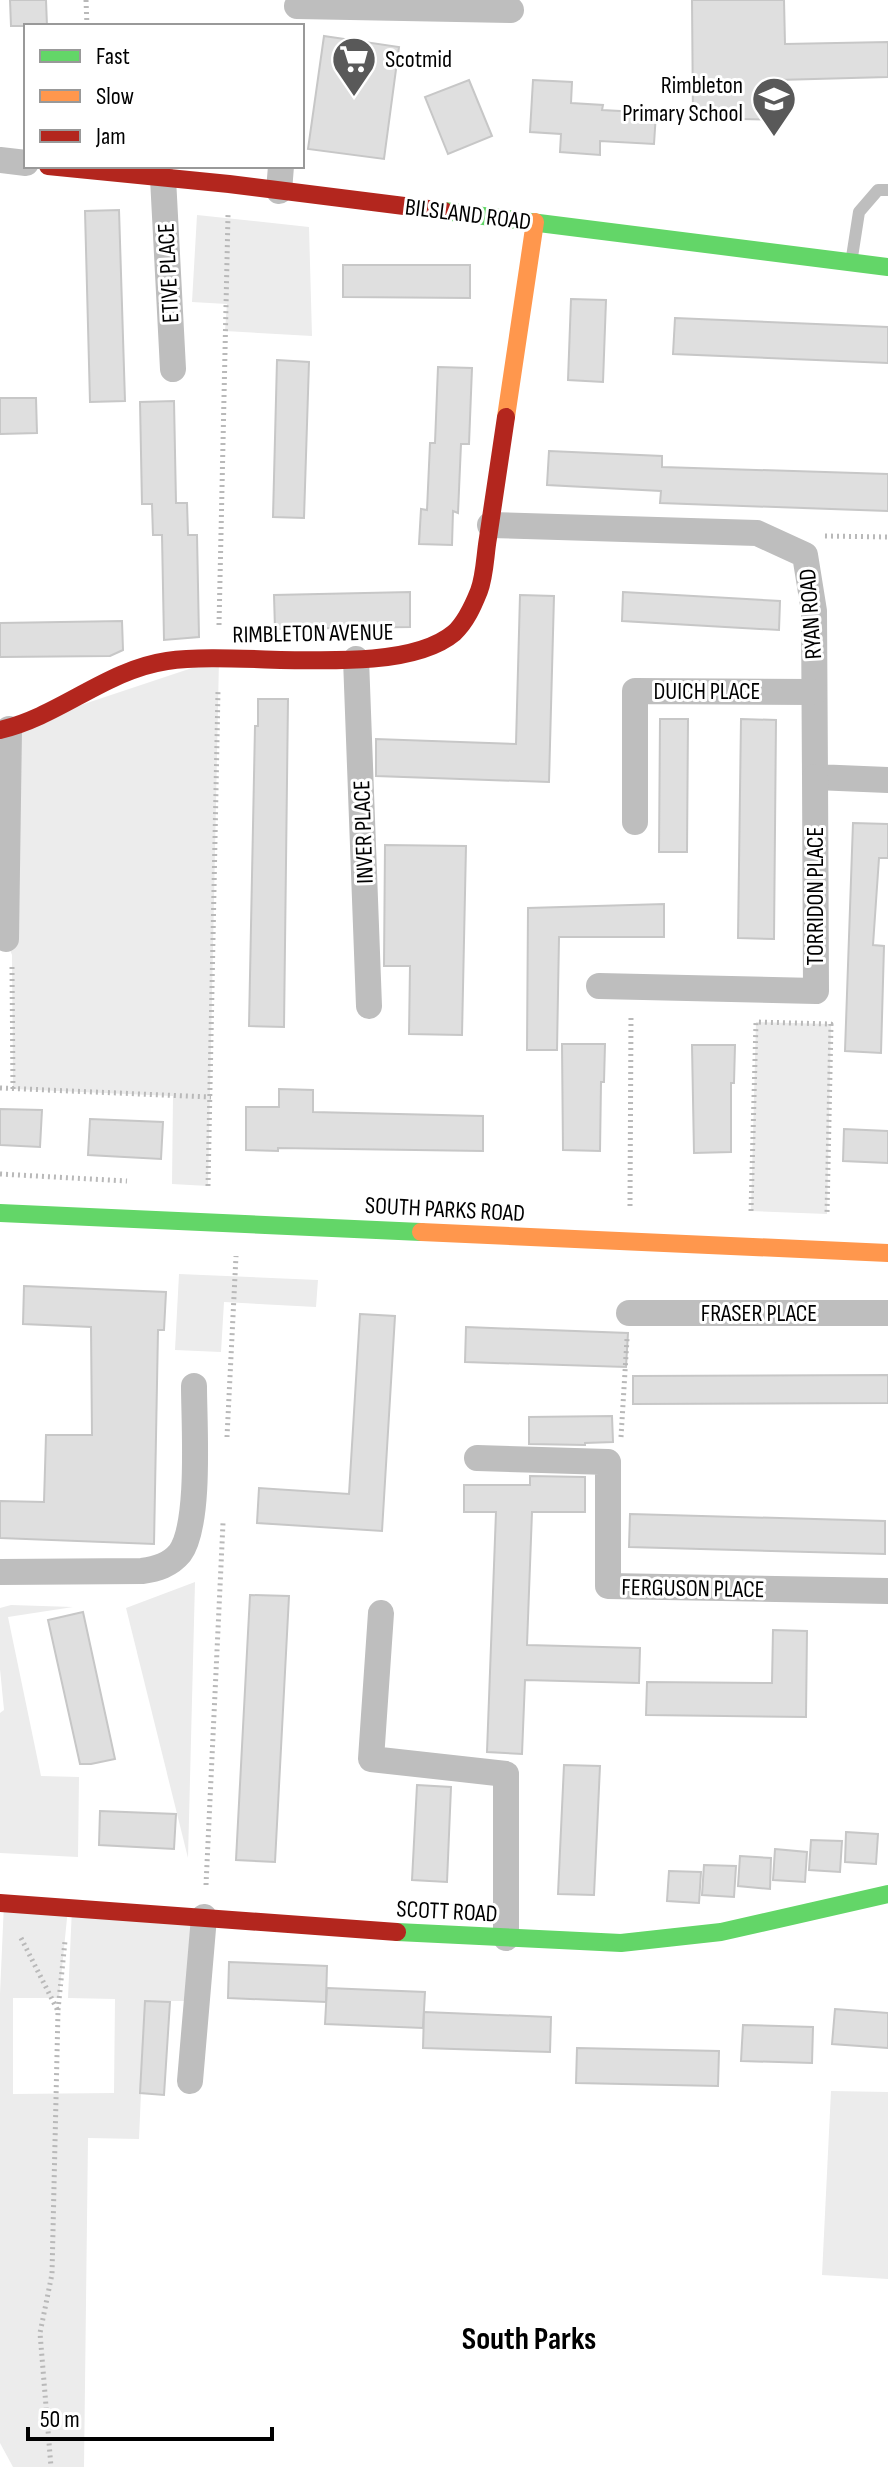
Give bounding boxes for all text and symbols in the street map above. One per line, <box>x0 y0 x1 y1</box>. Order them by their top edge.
legend <box>24 24 304 168</box>
supermarket icon: Scotmid <box>330 35 378 98</box>
text: Fast <box>96 42 130 71</box>
place label: Scotmid <box>385 45 452 74</box>
place label: Rimbleton Primary School <box>622 71 743 128</box>
school or university icon: Rimbleton Primary School <box>750 75 798 138</box>
text: Slow <box>96 82 134 111</box>
text: Jam <box>95 122 126 151</box>
street label: BILSLAND ROAD <box>403 192 533 237</box>
street label: ETIVE PLACE <box>151 222 186 324</box>
street label: RYAN ROAD <box>793 568 828 660</box>
street label: RIMBLETON AVENUE <box>232 618 394 649</box>
street label: DUICH PLACE <box>653 677 761 706</box>
street label: INVER PLACE <box>347 780 380 884</box>
street label: TORRIDON PLACE <box>801 827 830 965</box>
street label: SOUTH PARKS ROAD <box>364 1191 526 1228</box>
street label: FRASER PLACE <box>701 1299 817 1328</box>
street label: FERGUSON PLACE <box>621 1573 765 1604</box>
street label: SCOTT ROAD <box>396 1894 498 1929</box>
district label: South Parks <box>462 2320 596 2359</box>
scale bar <box>28 2391 272 2441</box>
text: 50 m <box>40 2405 80 2434</box>

